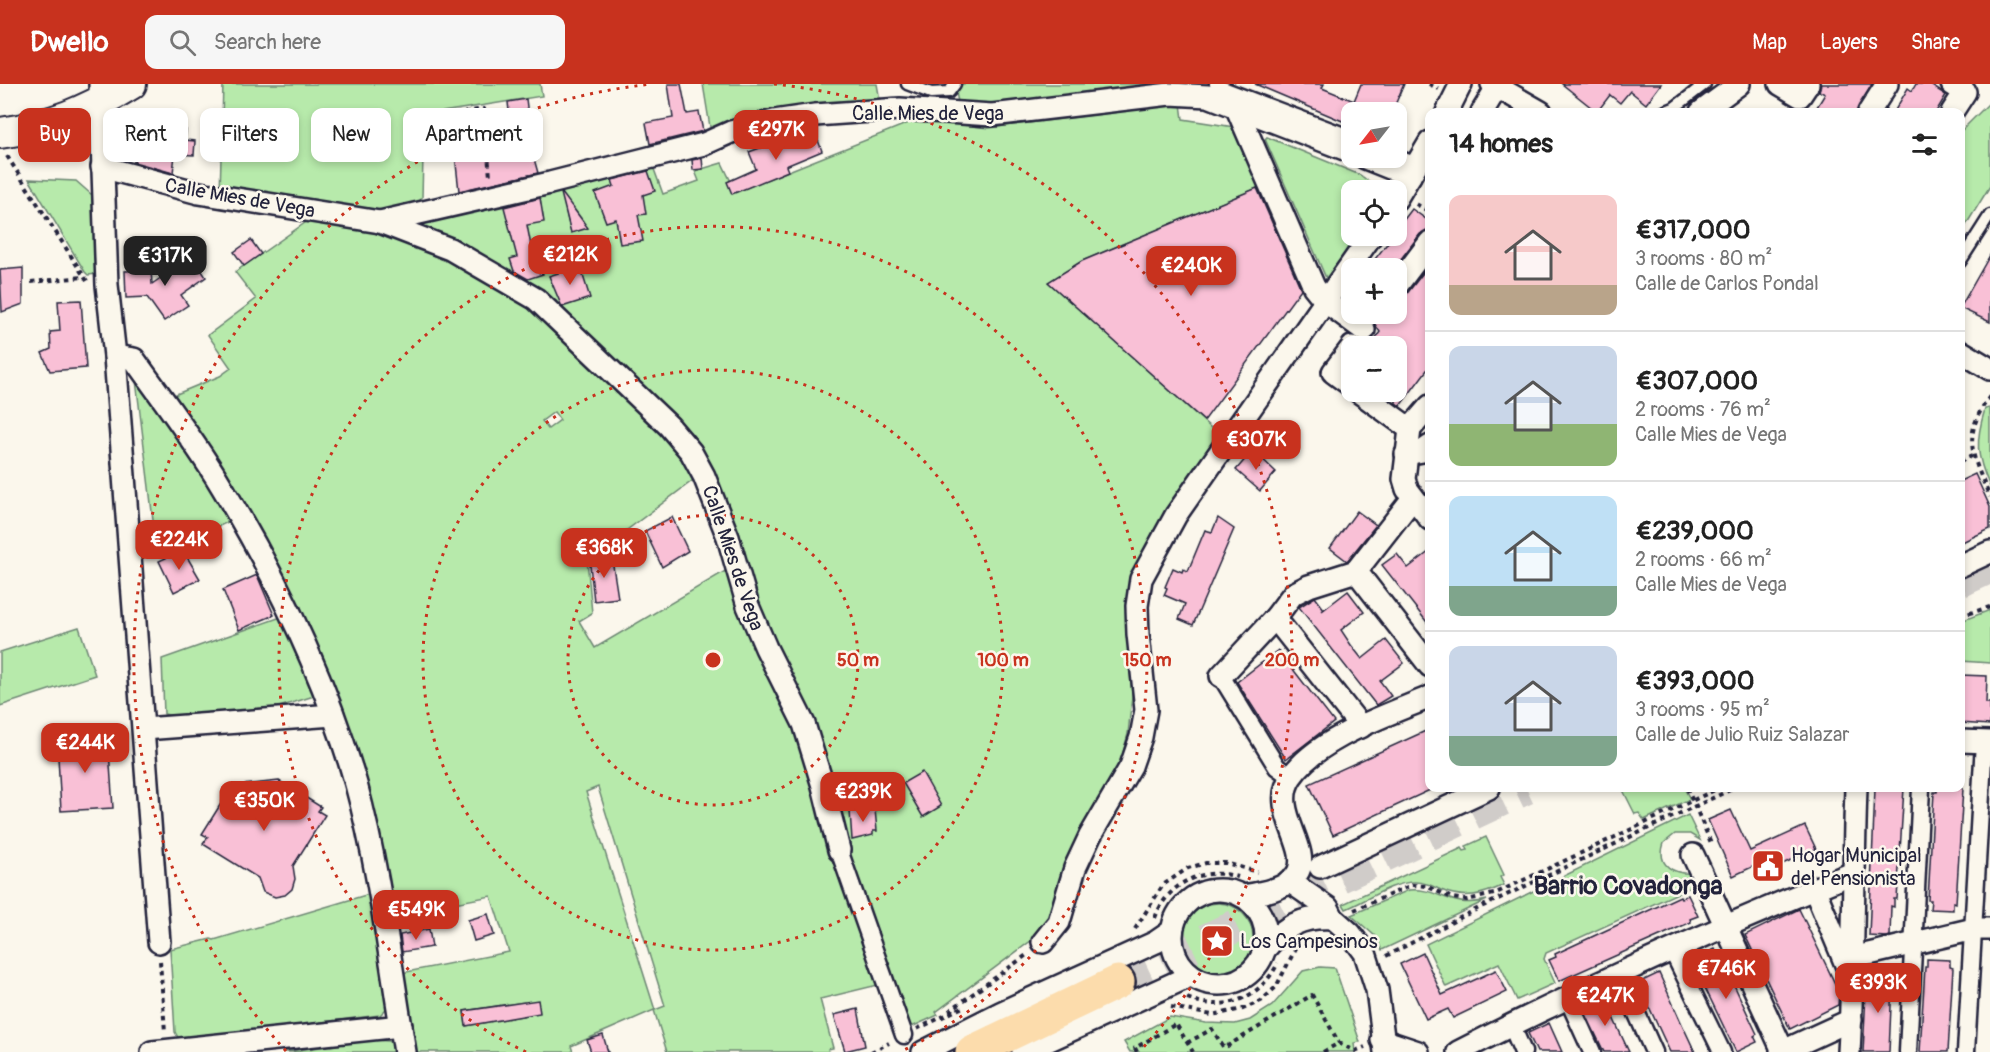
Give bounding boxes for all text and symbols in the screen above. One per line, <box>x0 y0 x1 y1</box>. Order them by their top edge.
search box <box>145 15 565 69</box>
text: Dwello <box>30 25 109 60</box>
icon: search <box>166 26 199 59</box>
text: Search here <box>214 28 321 56</box>
text: Map <box>1752 29 1787 56</box>
text: Layers <box>1820 29 1878 56</box>
text: Share <box>1911 29 1960 56</box>
street label: Calle Mies de Vega <box>852 101 1004 126</box>
north arrow <box>1341 102 1407 168</box>
map controls <box>1341 102 1407 402</box>
chip: Buy <box>18 108 91 162</box>
chip: Rent <box>103 108 188 162</box>
chip: Filters <box>200 108 299 162</box>
chip: New <box>311 108 391 162</box>
chip: Apartment <box>403 108 543 162</box>
pin: €297K <box>734 110 818 161</box>
text: €297K <box>747 117 805 142</box>
text: 14 homes <box>1449 128 1553 160</box>
icon: filters <box>1908 128 1941 161</box>
street label: Calle Mies de Vega <box>163 173 317 223</box>
button: locate <box>1341 180 1407 246</box>
text: €317,000 <box>1635 214 1750 246</box>
icon: home <box>1497 219 1569 291</box>
pin: €212K <box>528 235 612 286</box>
pin: €317K <box>123 236 207 287</box>
text: €212K <box>542 242 598 267</box>
text: €317K <box>138 243 192 268</box>
pin: €240K <box>1149 246 1233 297</box>
text: 3 rooms · 80 m² <box>1635 246 1772 271</box>
text: €240K <box>1160 253 1222 278</box>
button: + <box>1341 258 1407 324</box>
text: Calle de Carlos Pondal <box>1635 271 1819 296</box>
button: − <box>1341 336 1407 402</box>
text: €307,000 <box>1635 365 1758 397</box>
icon: home <box>1497 370 1569 442</box>
text: 2 rooms · 76 m² <box>1635 397 1771 422</box>
pin: €307K <box>1214 420 1298 471</box>
text: Calle Mies de Vega <box>1635 422 1787 447</box>
text: €307K <box>1226 427 1286 452</box>
street label: Calle Mies de Vega <box>696 482 770 634</box>
text: €239,000 <box>1635 515 1754 547</box>
pin: €224K <box>137 520 221 571</box>
icon: home <box>1497 520 1569 592</box>
text: €224K <box>149 527 209 552</box>
pin: €368K <box>562 528 646 579</box>
text: €368K <box>575 535 633 560</box>
text: 2 rooms · 66 m² <box>1635 547 1772 572</box>
text: Calle Mies de Vega <box>1635 572 1787 597</box>
text: 50 m <box>837 649 879 672</box>
text: 100 m <box>977 649 1029 672</box>
text: 150 m <box>1123 649 1172 672</box>
text: 200 m <box>1265 649 1319 672</box>
centre of rings <box>703 650 723 670</box>
text: €393,000 <box>1635 665 1754 697</box>
icon: home <box>1497 670 1569 742</box>
text: 3 rooms · 95 m² <box>1635 697 1770 722</box>
text: Calle de Julio Ruiz Salazar <box>1635 722 1849 747</box>
pin: €244K <box>43 723 127 774</box>
text: €244K <box>55 730 115 755</box>
pin: €239K <box>821 772 905 823</box>
text: €239K <box>834 779 892 804</box>
pin: €350K <box>222 781 306 832</box>
text: €350K <box>234 788 294 813</box>
place label: Hogar Municipal del Pensionista <box>1791 843 1922 891</box>
public building icon: Hogar Municipal del Pensionista <box>1750 848 1786 884</box>
district label: Barrio Covadonga <box>1533 870 1723 902</box>
pin: €549K <box>374 890 458 941</box>
text: €549K <box>387 897 445 922</box>
place icon: Los Campesinos <box>1199 923 1235 959</box>
place label: Los Campesinos <box>1240 929 1378 954</box>
pin: €746K <box>1684 949 1768 1000</box>
text: €746K <box>1696 956 1756 981</box>
pin: €393K <box>1836 963 1920 1014</box>
text: €393K <box>1849 970 1907 995</box>
pin: €247K <box>1563 976 1647 1027</box>
text: €247K <box>1576 983 1634 1008</box>

